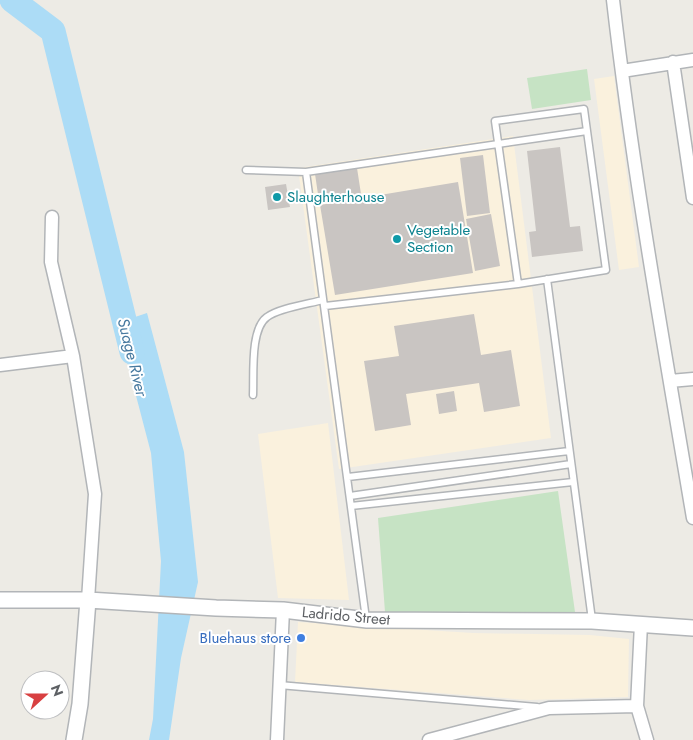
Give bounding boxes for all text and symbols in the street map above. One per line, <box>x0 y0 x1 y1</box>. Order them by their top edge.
place label: Slaughterhouse <box>287 186 385 208</box>
marker: Slaughterhouse <box>271 191 283 203</box>
place label: Vegetable Section <box>407 219 471 258</box>
marker: Vegetable Section <box>391 233 403 245</box>
water label: Suage River <box>112 316 154 400</box>
street label: Ladrido Street <box>301 601 391 631</box>
place label: Bluehaus store <box>200 627 291 649</box>
marker: Bluehaus store <box>295 632 307 644</box>
north arrow <box>20 670 70 720</box>
text: N <box>46 682 68 699</box>

